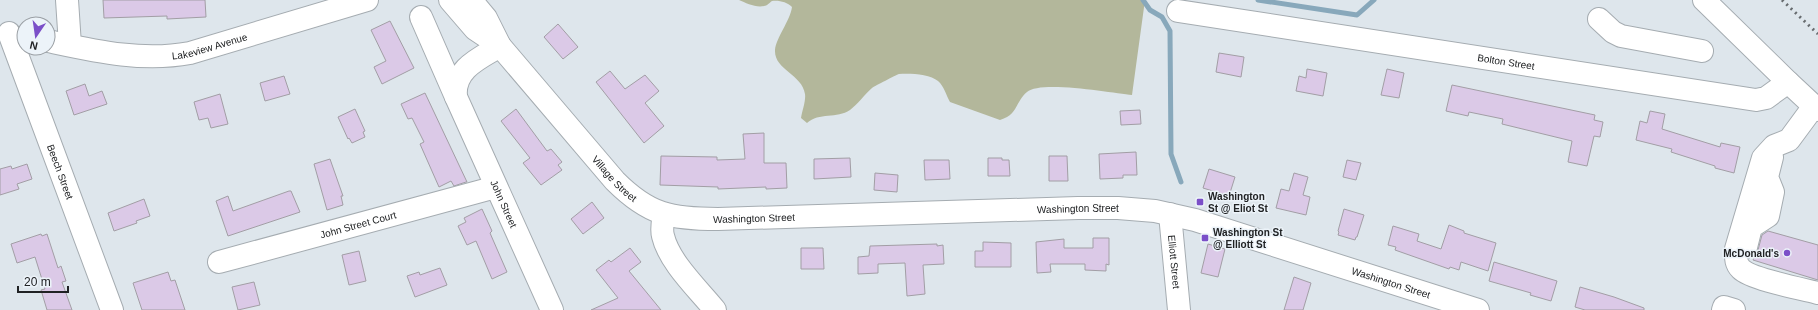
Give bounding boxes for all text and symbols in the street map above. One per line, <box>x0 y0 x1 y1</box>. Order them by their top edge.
north arrow <box>16 16 56 56</box>
street label: Lakeview Avenue <box>171 31 249 61</box>
text: N <box>28 39 39 52</box>
street label: Bolton Street <box>1477 52 1536 72</box>
street label: Beech Street <box>45 143 75 201</box>
street label: Village Street <box>590 154 639 204</box>
street label: John Street <box>488 178 519 230</box>
place label: Washington St @ Eliot St <box>1208 191 1268 214</box>
marker: Washington St @ Eliot St <box>1195 197 1205 207</box>
street label: Washington Street <box>1037 203 1119 215</box>
street label: John Street Court <box>319 209 398 240</box>
street label: Washington Street <box>713 212 795 225</box>
place label: Washington St @ Elliott St <box>1213 227 1283 250</box>
marker: Washington St @ Elliott St <box>1200 233 1210 243</box>
street label: Elliott Street <box>1166 234 1182 289</box>
place label: McDonald's <box>1723 248 1779 259</box>
marker: McDonald's <box>1782 248 1792 258</box>
street label: Washington Street <box>1350 265 1432 301</box>
scale bar <box>18 268 68 294</box>
text: 20 m <box>24 275 51 289</box>

